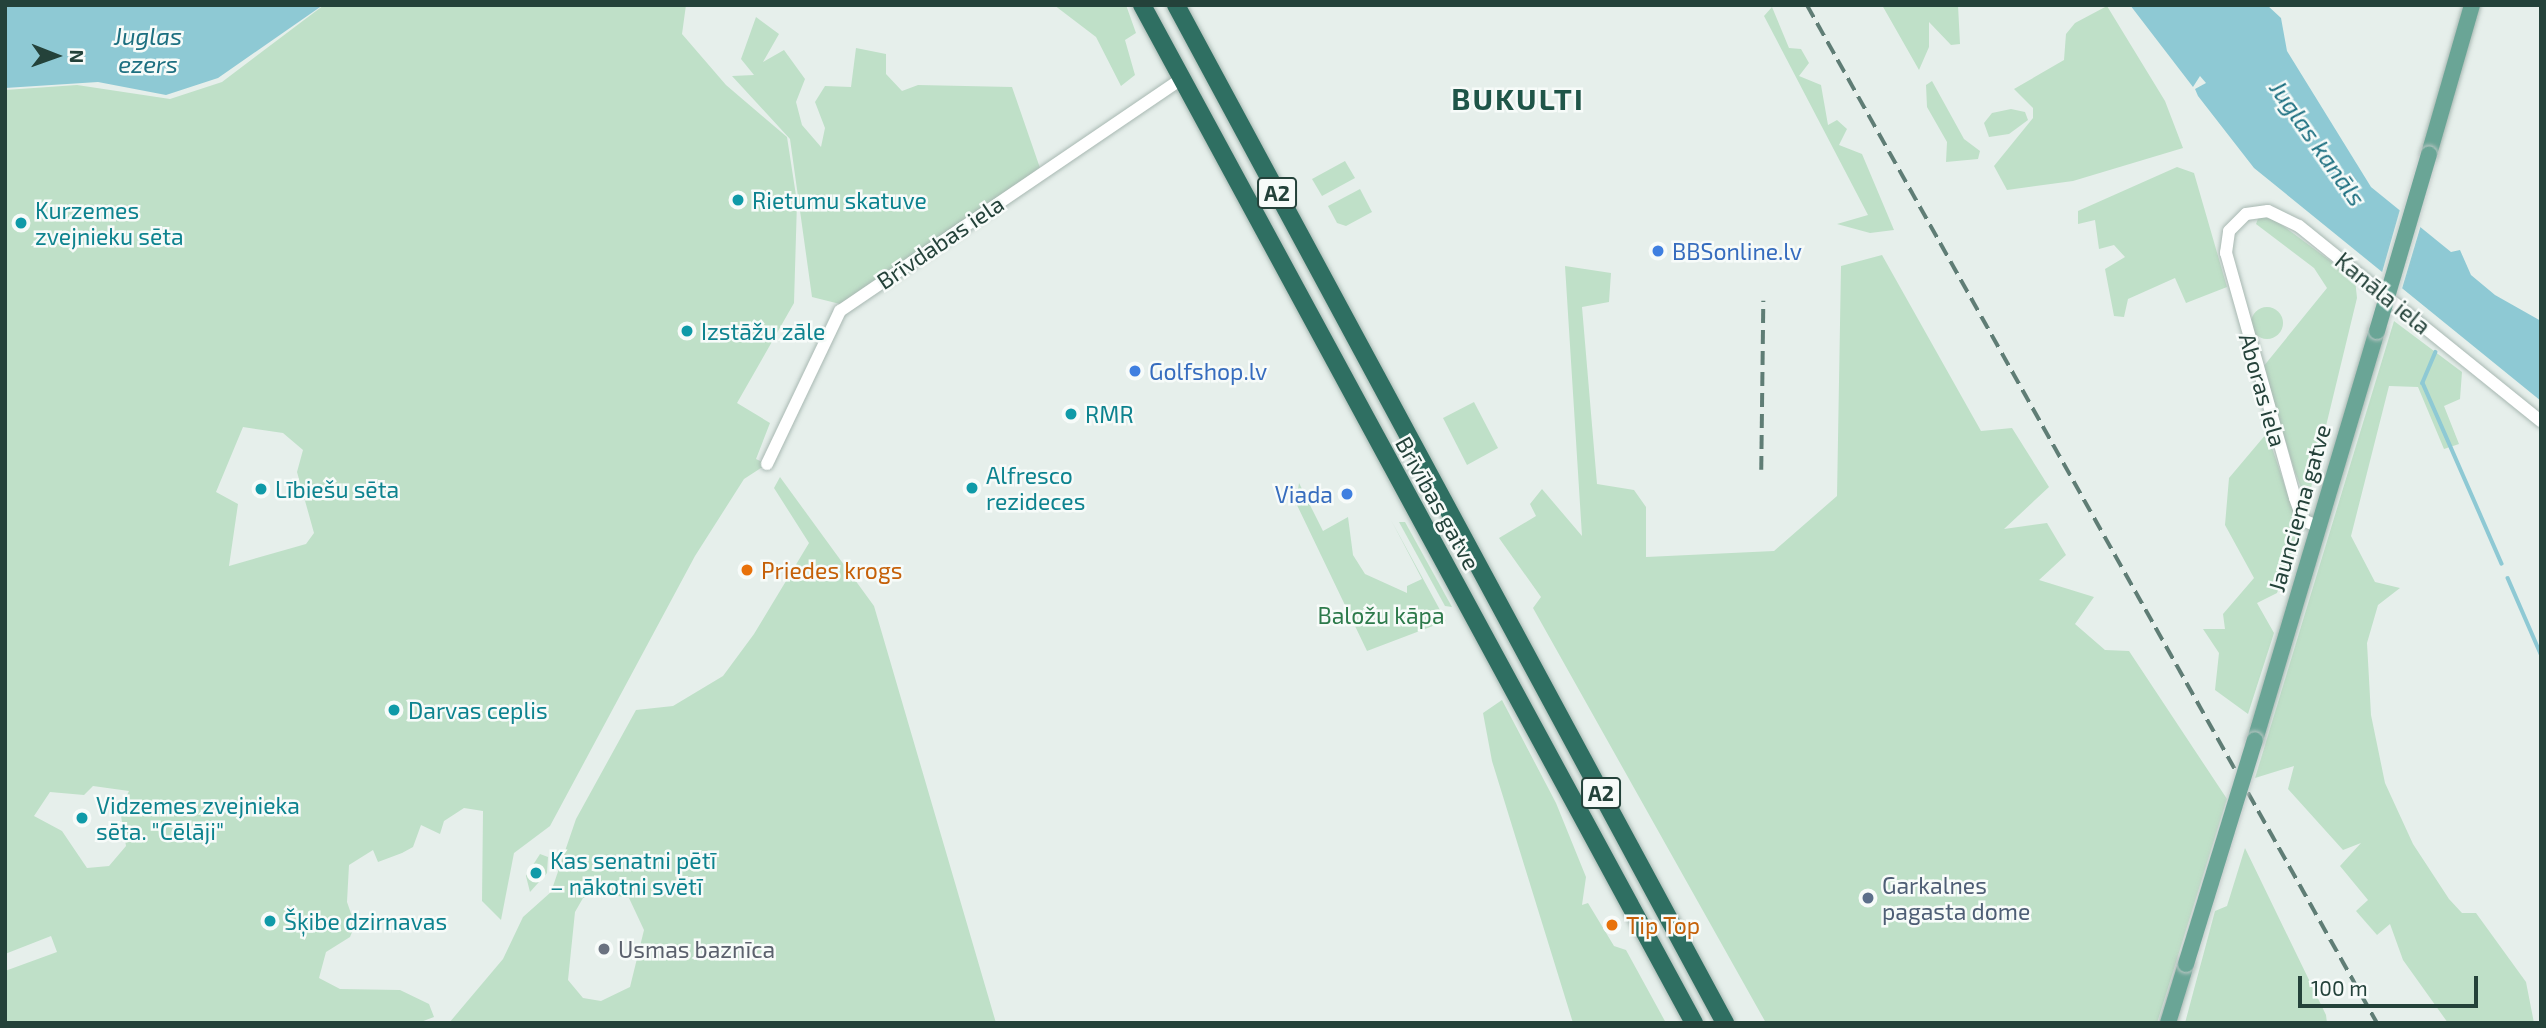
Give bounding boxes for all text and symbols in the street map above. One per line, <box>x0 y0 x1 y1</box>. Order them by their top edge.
north arrow <box>21 21 91 91</box>
water label: Juglas ezers <box>114 22 182 78</box>
text: N <box>66 49 89 63</box>
water label: Juglas kanāls <box>2264 75 2372 211</box>
district label: BUKULTI <box>1452 80 1584 116</box>
road number: A2 <box>1256 176 1298 210</box>
place label: Rietumu skatuve <box>752 186 927 214</box>
street label: Brīvdabas iela <box>871 189 1009 295</box>
marker: Rietumu skatuve <box>730 192 746 208</box>
place label: Kurzemes zvejnieku sēta <box>35 196 184 250</box>
marker: Kurzemes zvejnieku sēta <box>13 215 29 231</box>
place label: BBSonline.lv <box>1672 237 1802 265</box>
marker: BBSonline.lv <box>1650 243 1666 259</box>
street label: Kanāla iela <box>2330 246 2436 340</box>
place label: Izstāžu zāle <box>701 317 825 345</box>
marker: Izstāžu zāle <box>679 323 695 339</box>
street label: Aboras iela <box>2234 330 2292 450</box>
place label: Golfshop.lv <box>1149 357 1267 385</box>
marker: Golfshop.lv <box>1127 363 1143 379</box>
place label: RMR <box>1085 400 1134 428</box>
marker: RMR <box>1063 406 1079 422</box>
street label: Jaunciema gatve <box>2262 421 2336 595</box>
street label: Brīvības gatve <box>1390 432 1486 574</box>
place label: Alfresco rezideces <box>986 461 1085 515</box>
place label: Lībiešu sēta <box>275 475 399 503</box>
marker: Alfresco rezideces <box>964 480 980 496</box>
place label: Viada <box>1275 480 1333 508</box>
marker: Lībiešu sēta <box>253 481 269 497</box>
marker: Viada <box>1339 486 1355 502</box>
place label: Priedes krogs <box>761 556 902 584</box>
marker: Priedes krogs <box>739 562 755 578</box>
park label: Baložu kāpa <box>1317 601 1445 629</box>
place label: Darvas ceplis <box>408 696 548 724</box>
marker: Darvas ceplis <box>386 702 402 718</box>
road number: A2 <box>1580 776 1622 810</box>
place label: Vidzemes zvejnieka sēta. "Cēlāji" <box>96 791 300 845</box>
marker: Vidzemes zvejnieka sēta. "Cēlāji" <box>74 810 90 826</box>
place label: Kas senatni pētī – nākotni svētī <box>550 846 716 900</box>
marker: Kas senatni pētī – nākotni svētī <box>528 865 544 881</box>
place label: Garkalnes pagasta dome <box>1882 871 2030 925</box>
marker: Garkalnes pagasta dome <box>1860 890 1876 906</box>
place label: Šķibe dzirnavas <box>284 907 447 935</box>
place label: Tip Top <box>1626 911 1701 939</box>
marker: Šķibe dzirnavas <box>262 913 278 929</box>
marker: Tip Top <box>1604 917 1620 933</box>
place label: Usmas baznīca <box>618 935 775 963</box>
marker: Usmas baznīca <box>596 941 612 957</box>
scale bar <box>2301 962 2481 1006</box>
text: 100 m <box>2311 975 2368 1000</box>

